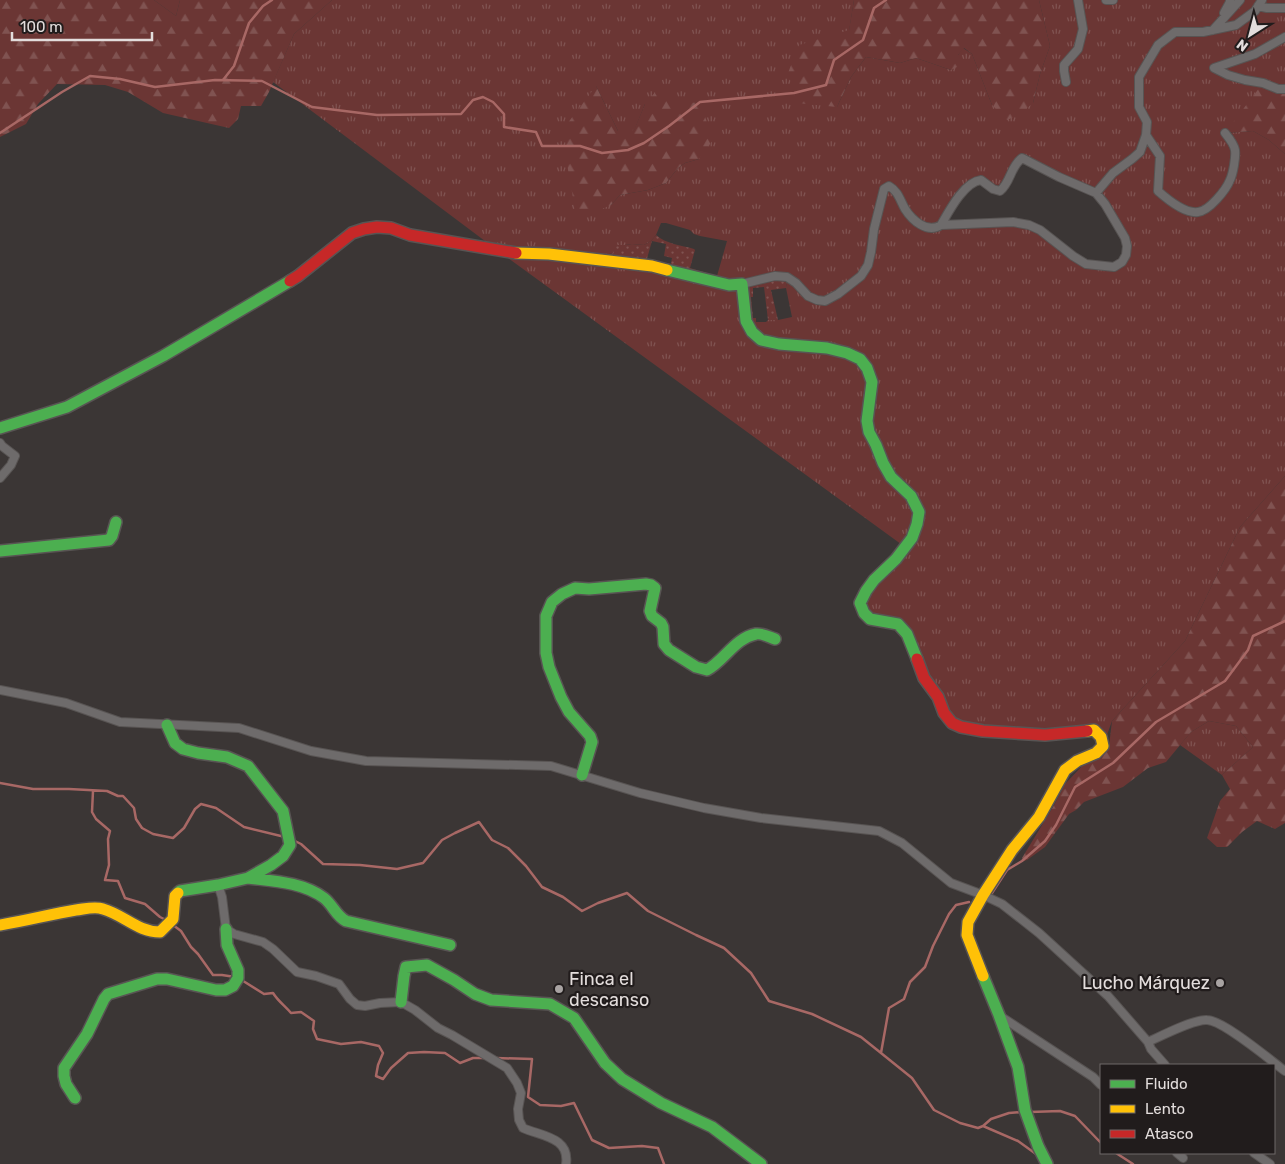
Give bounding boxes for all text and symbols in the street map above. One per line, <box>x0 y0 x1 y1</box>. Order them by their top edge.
scale bar <box>12 10 152 42</box>
north arrow <box>1225 10 1275 60</box>
text: 100 m <box>20 18 62 36</box>
text: N <box>1234 35 1252 55</box>
place label: Finca el descanso <box>569 968 649 1011</box>
place label: Lucho Márquez <box>1082 972 1210 994</box>
marker: Lucho Márquez <box>1214 977 1226 989</box>
marker: Finca el descanso <box>553 983 565 995</box>
legend <box>1100 1064 1275 1154</box>
text: Fluido <box>1145 1075 1188 1093</box>
text: Lento <box>1145 1100 1185 1118</box>
text: Atasco <box>1145 1125 1193 1143</box>

